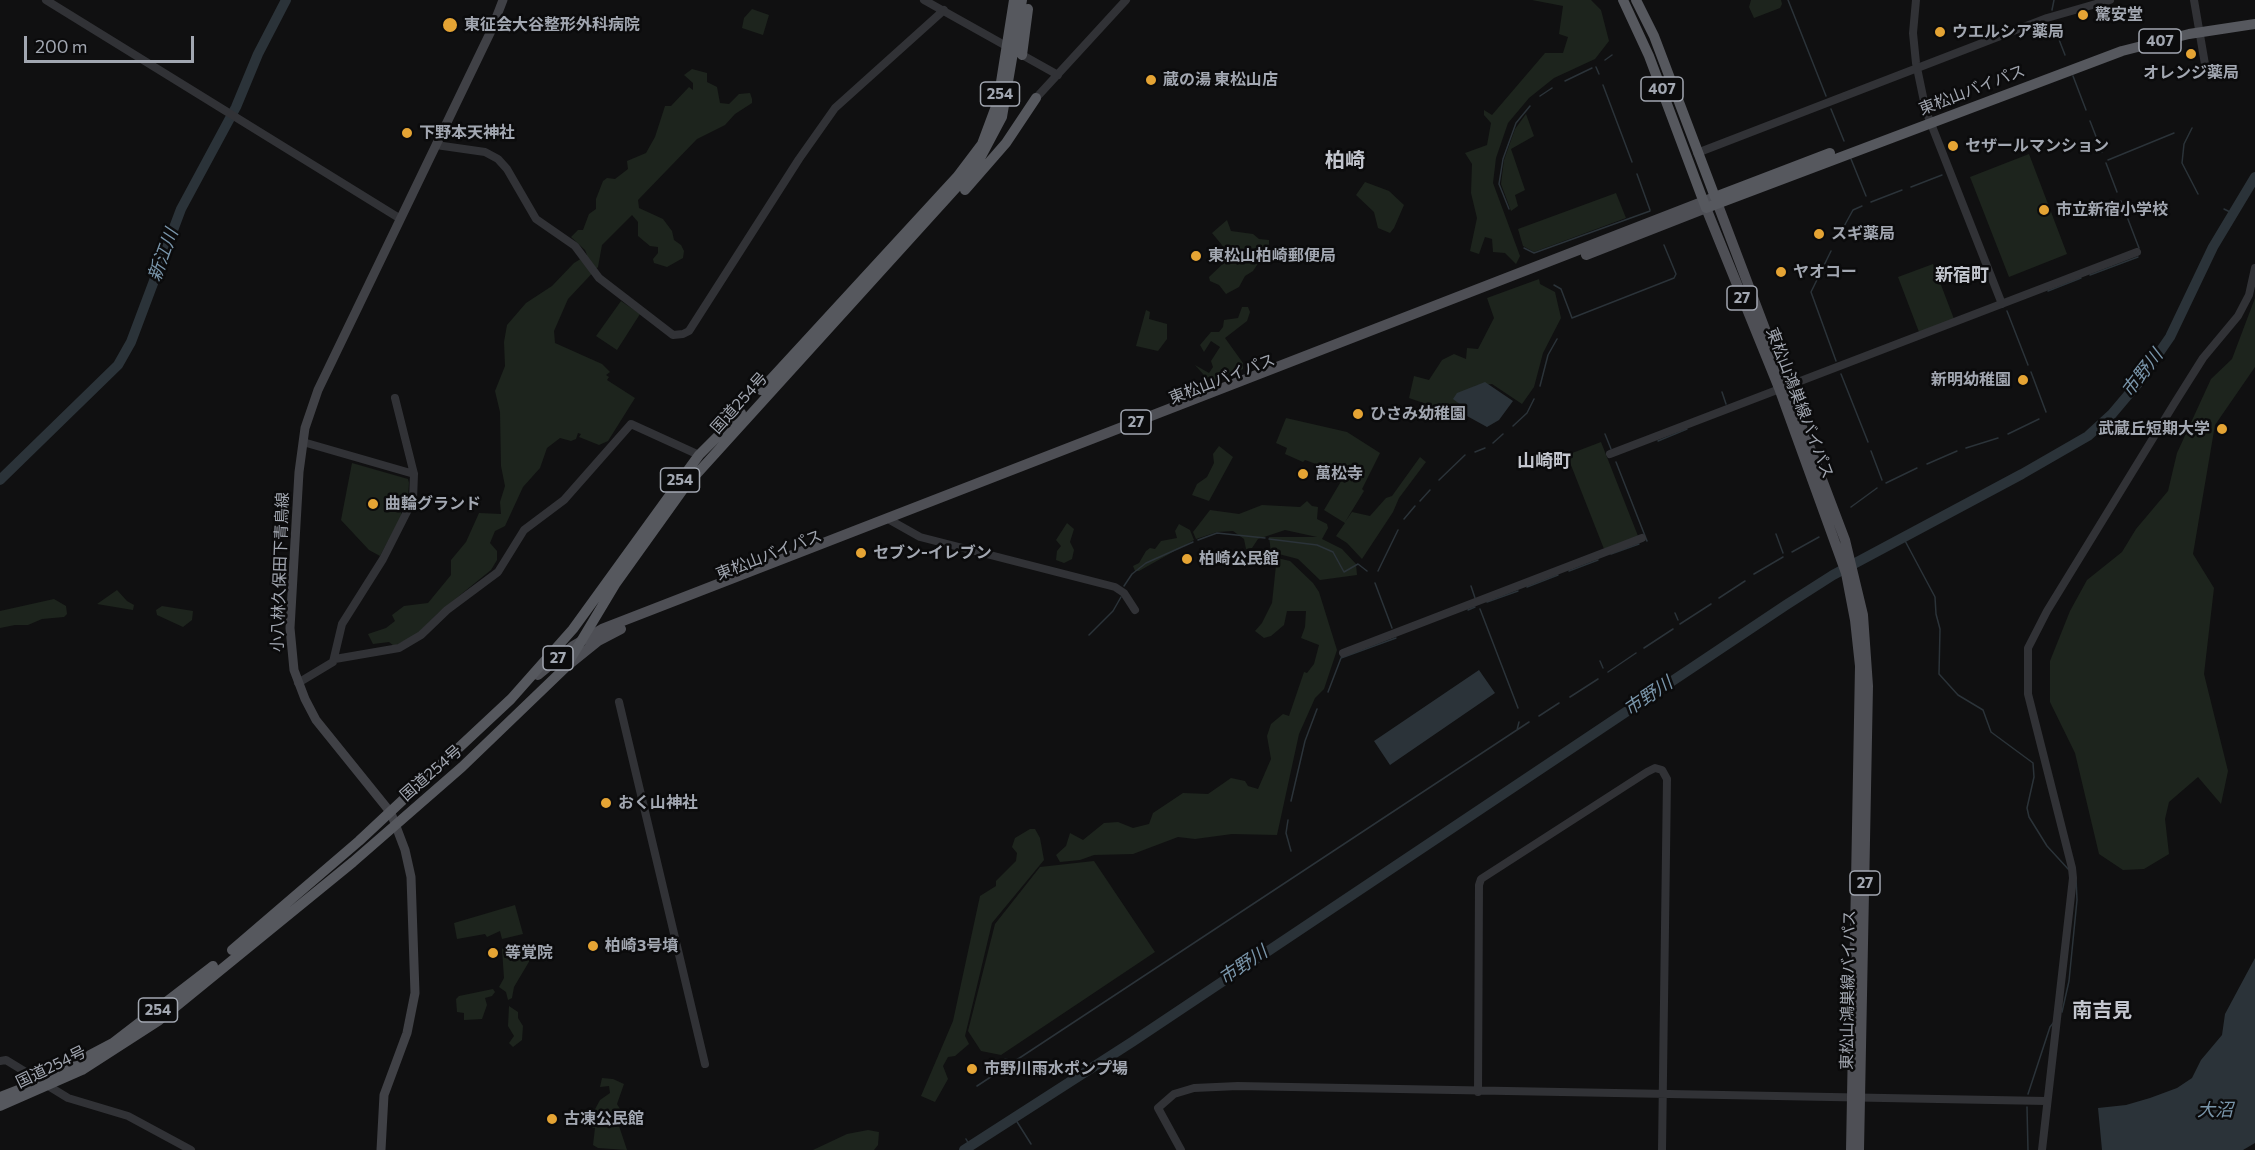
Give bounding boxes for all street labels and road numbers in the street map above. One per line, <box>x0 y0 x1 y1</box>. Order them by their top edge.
road number: 407 <box>2139 29 2181 53</box>
street label: 東松山バイパス <box>1916 61 2028 119</box>
road number: 407 <box>1641 77 1683 101</box>
road number: 254 <box>980 82 1020 106</box>
road number: 27 <box>1727 286 1757 310</box>
street label: 東松山鴻巣線バイパス <box>1762 325 1838 481</box>
street label: 東松山バイパス <box>1166 350 1278 408</box>
street label: 国道254号 <box>707 368 771 438</box>
road number: 27 <box>1121 410 1151 434</box>
road number: 254 <box>660 468 700 492</box>
street label: 小八林久保田下青鳥線 <box>268 492 292 652</box>
street label: 東松山バイパス <box>713 526 825 584</box>
road number: 27 <box>543 646 573 670</box>
street label: 国道254号 <box>396 741 466 805</box>
road number: 27 <box>1850 871 1880 895</box>
street label: 東松山鴻巣線バイパス <box>1837 910 1859 1070</box>
road number: 254 <box>138 998 178 1022</box>
street label: 国道254号 <box>13 1042 89 1092</box>

